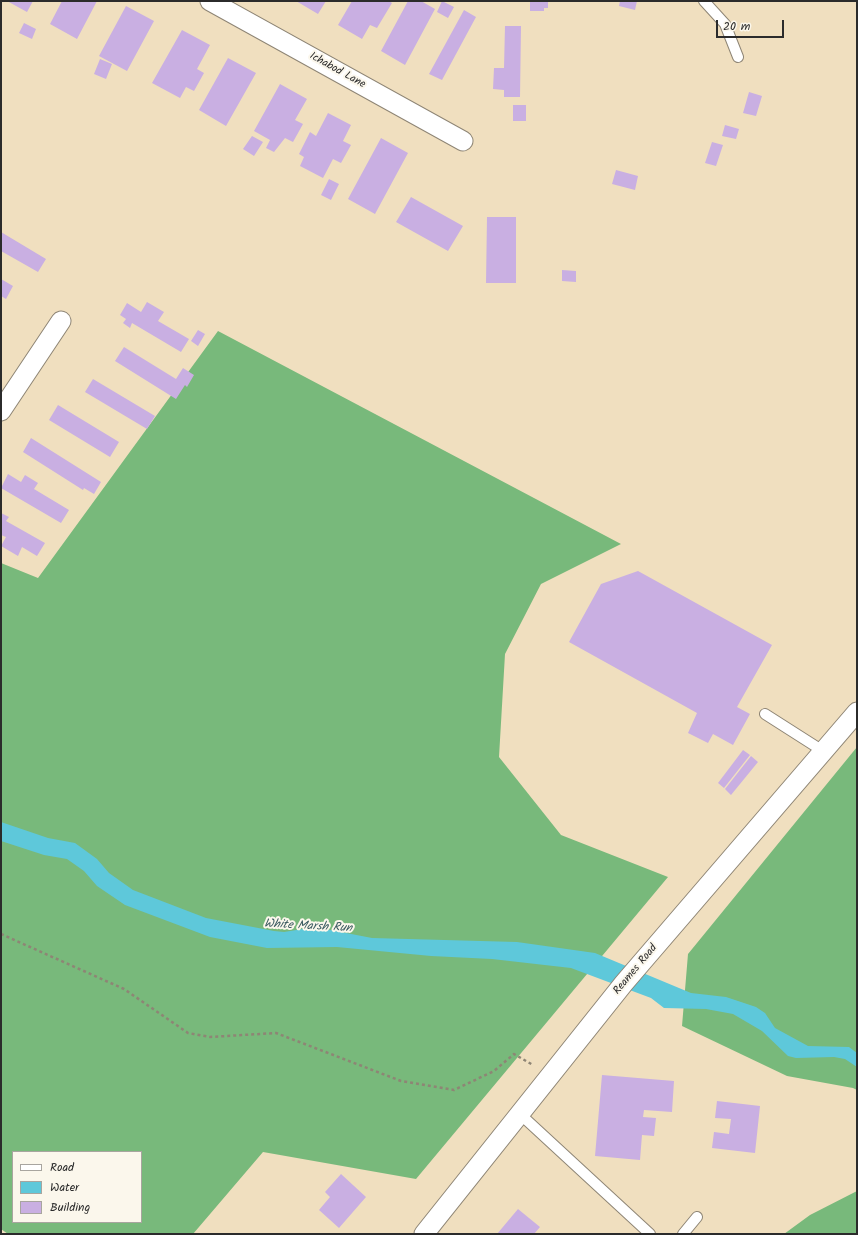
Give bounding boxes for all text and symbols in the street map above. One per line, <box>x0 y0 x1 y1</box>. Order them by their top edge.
scale bar <box>718 12 786 38</box>
text: 20 m <box>723 17 750 36</box>
street label: Ichabod Lane <box>307 50 367 92</box>
water label: White Marsh Run <box>264 918 352 936</box>
street label: Reames Road <box>611 942 661 998</box>
legend <box>12 1151 142 1223</box>
text: Road <box>50 1158 74 1177</box>
text: Water <box>50 1178 79 1197</box>
text: Building <box>50 1198 90 1217</box>

